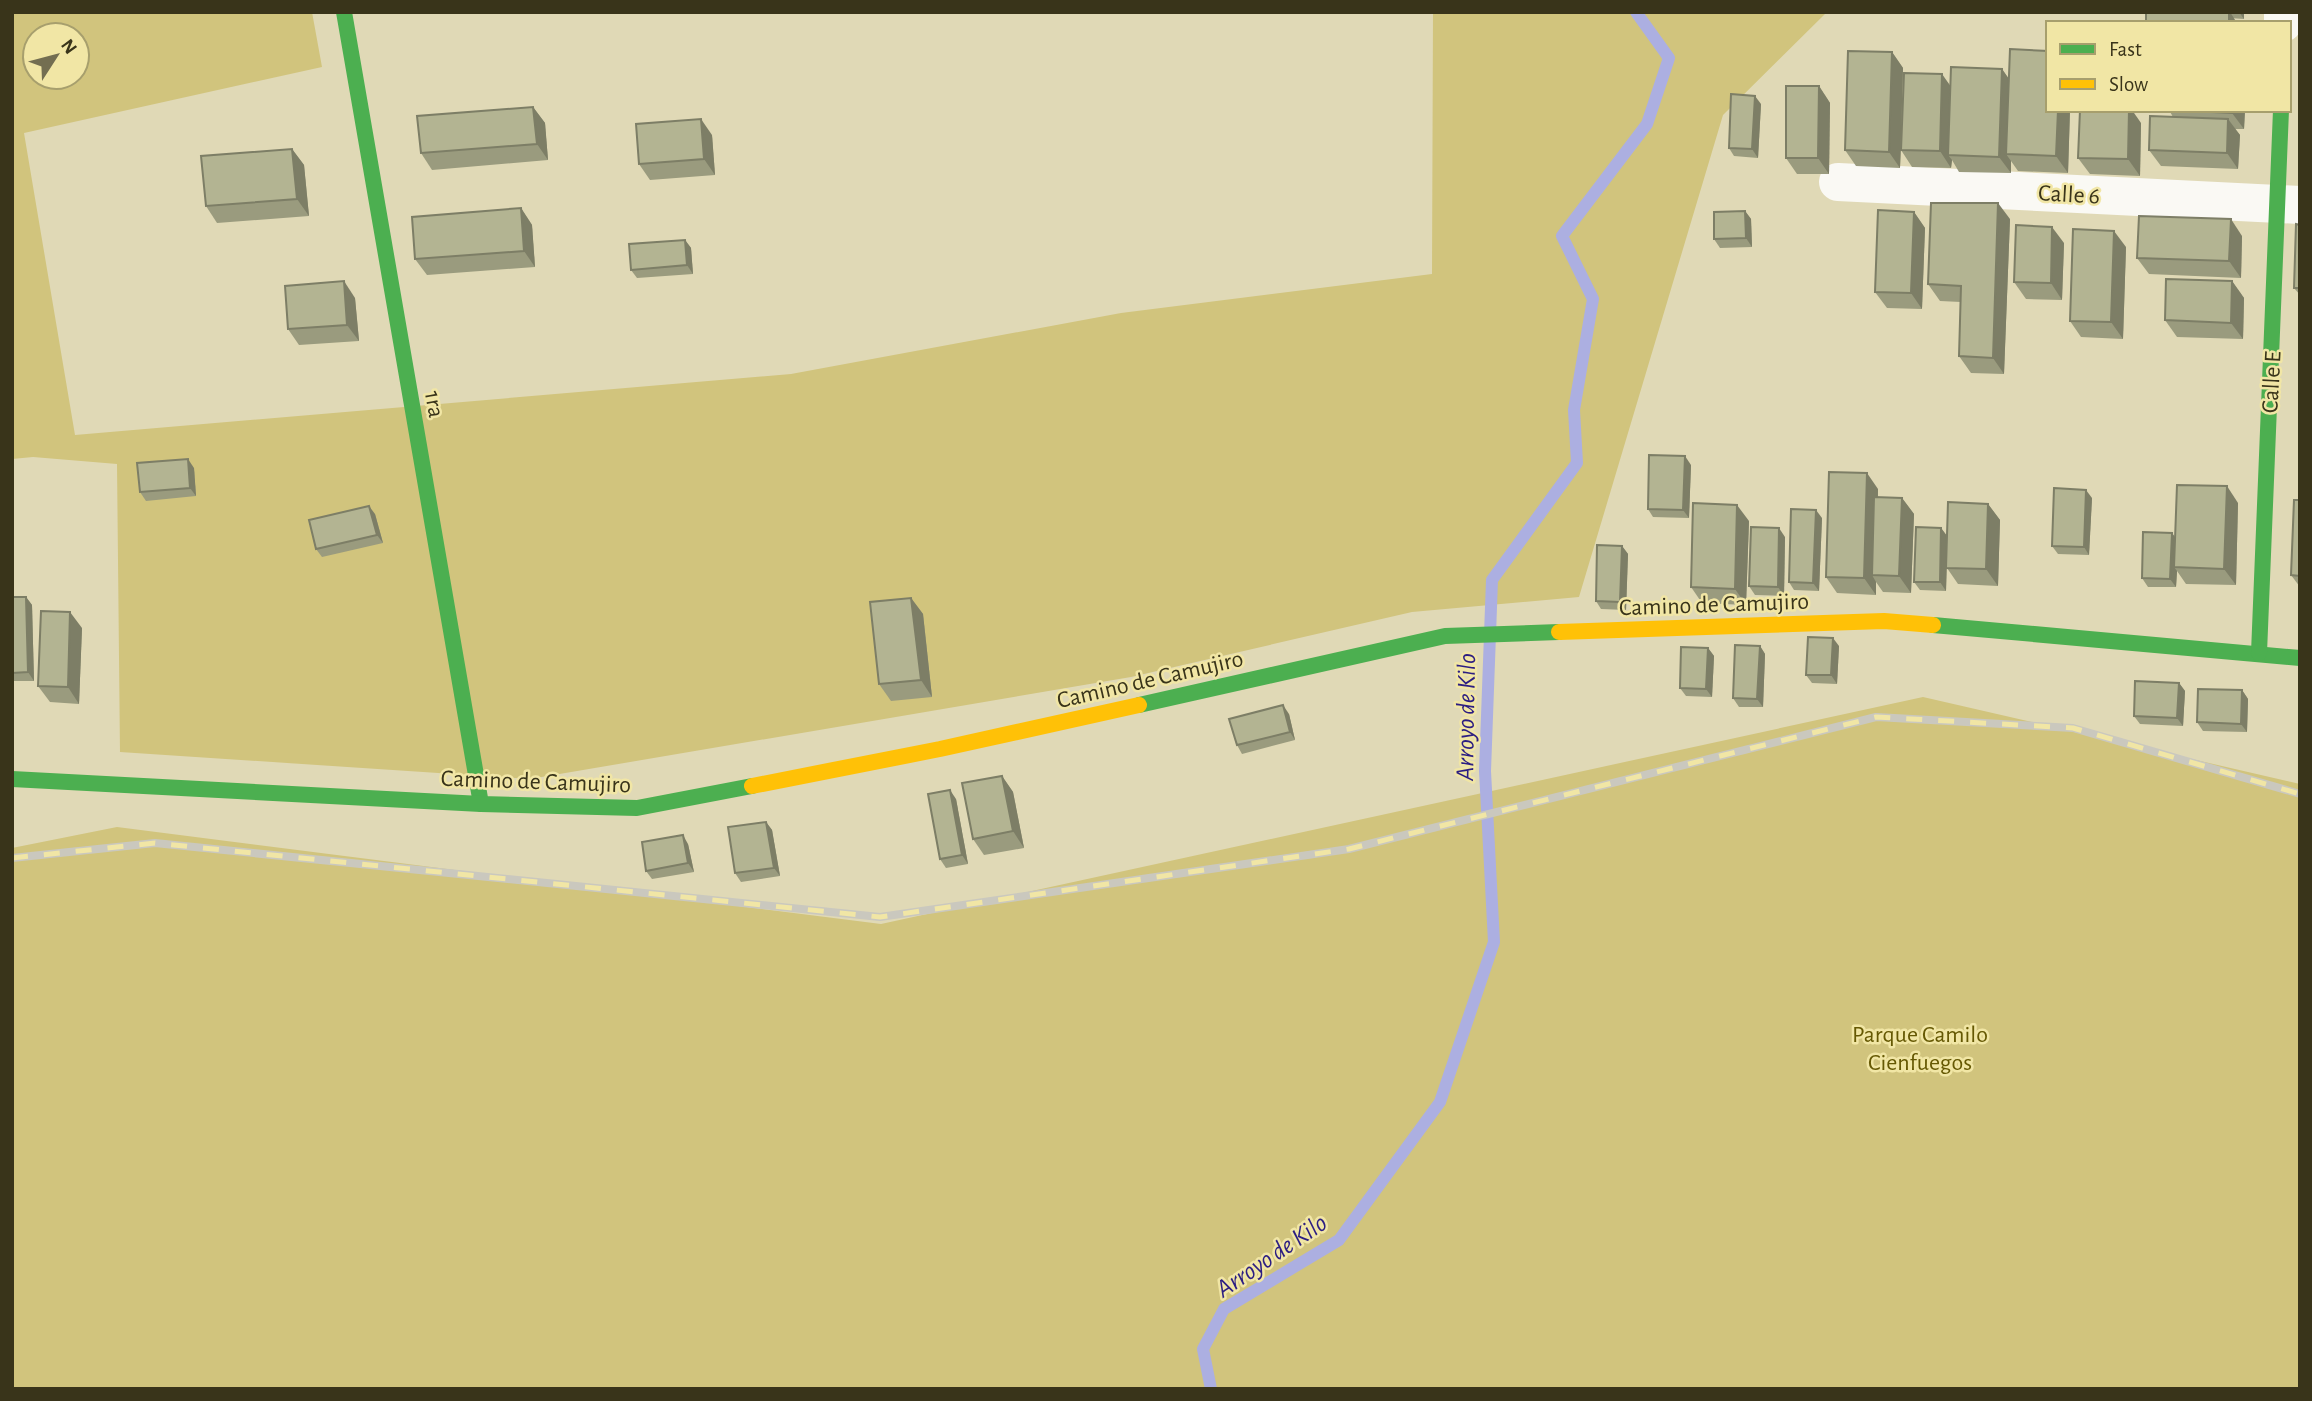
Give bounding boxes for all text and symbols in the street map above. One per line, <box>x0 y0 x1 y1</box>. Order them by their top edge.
north arrow <box>21 21 91 91</box>
legend <box>2046 21 2291 112</box>
text: N <box>57 36 80 58</box>
text: Fast <box>2109 39 2142 60</box>
text: Slow <box>2109 74 2148 95</box>
street label: Calle 6 <box>2037 181 2100 209</box>
street label: Calle E <box>2258 350 2286 414</box>
street label: 1ra <box>420 389 448 419</box>
street label: Camino de Camujiro <box>1618 590 1810 620</box>
street label: Camino de Camujiro <box>1055 647 1246 713</box>
water label: Arroyo de Kilo <box>1452 653 1480 782</box>
street label: Camino de Camujiro <box>440 767 632 797</box>
park label: Parque Camilo Cienfuegos <box>1852 1023 1988 1075</box>
water label: Arroyo de Kilo <box>1211 1209 1332 1303</box>

